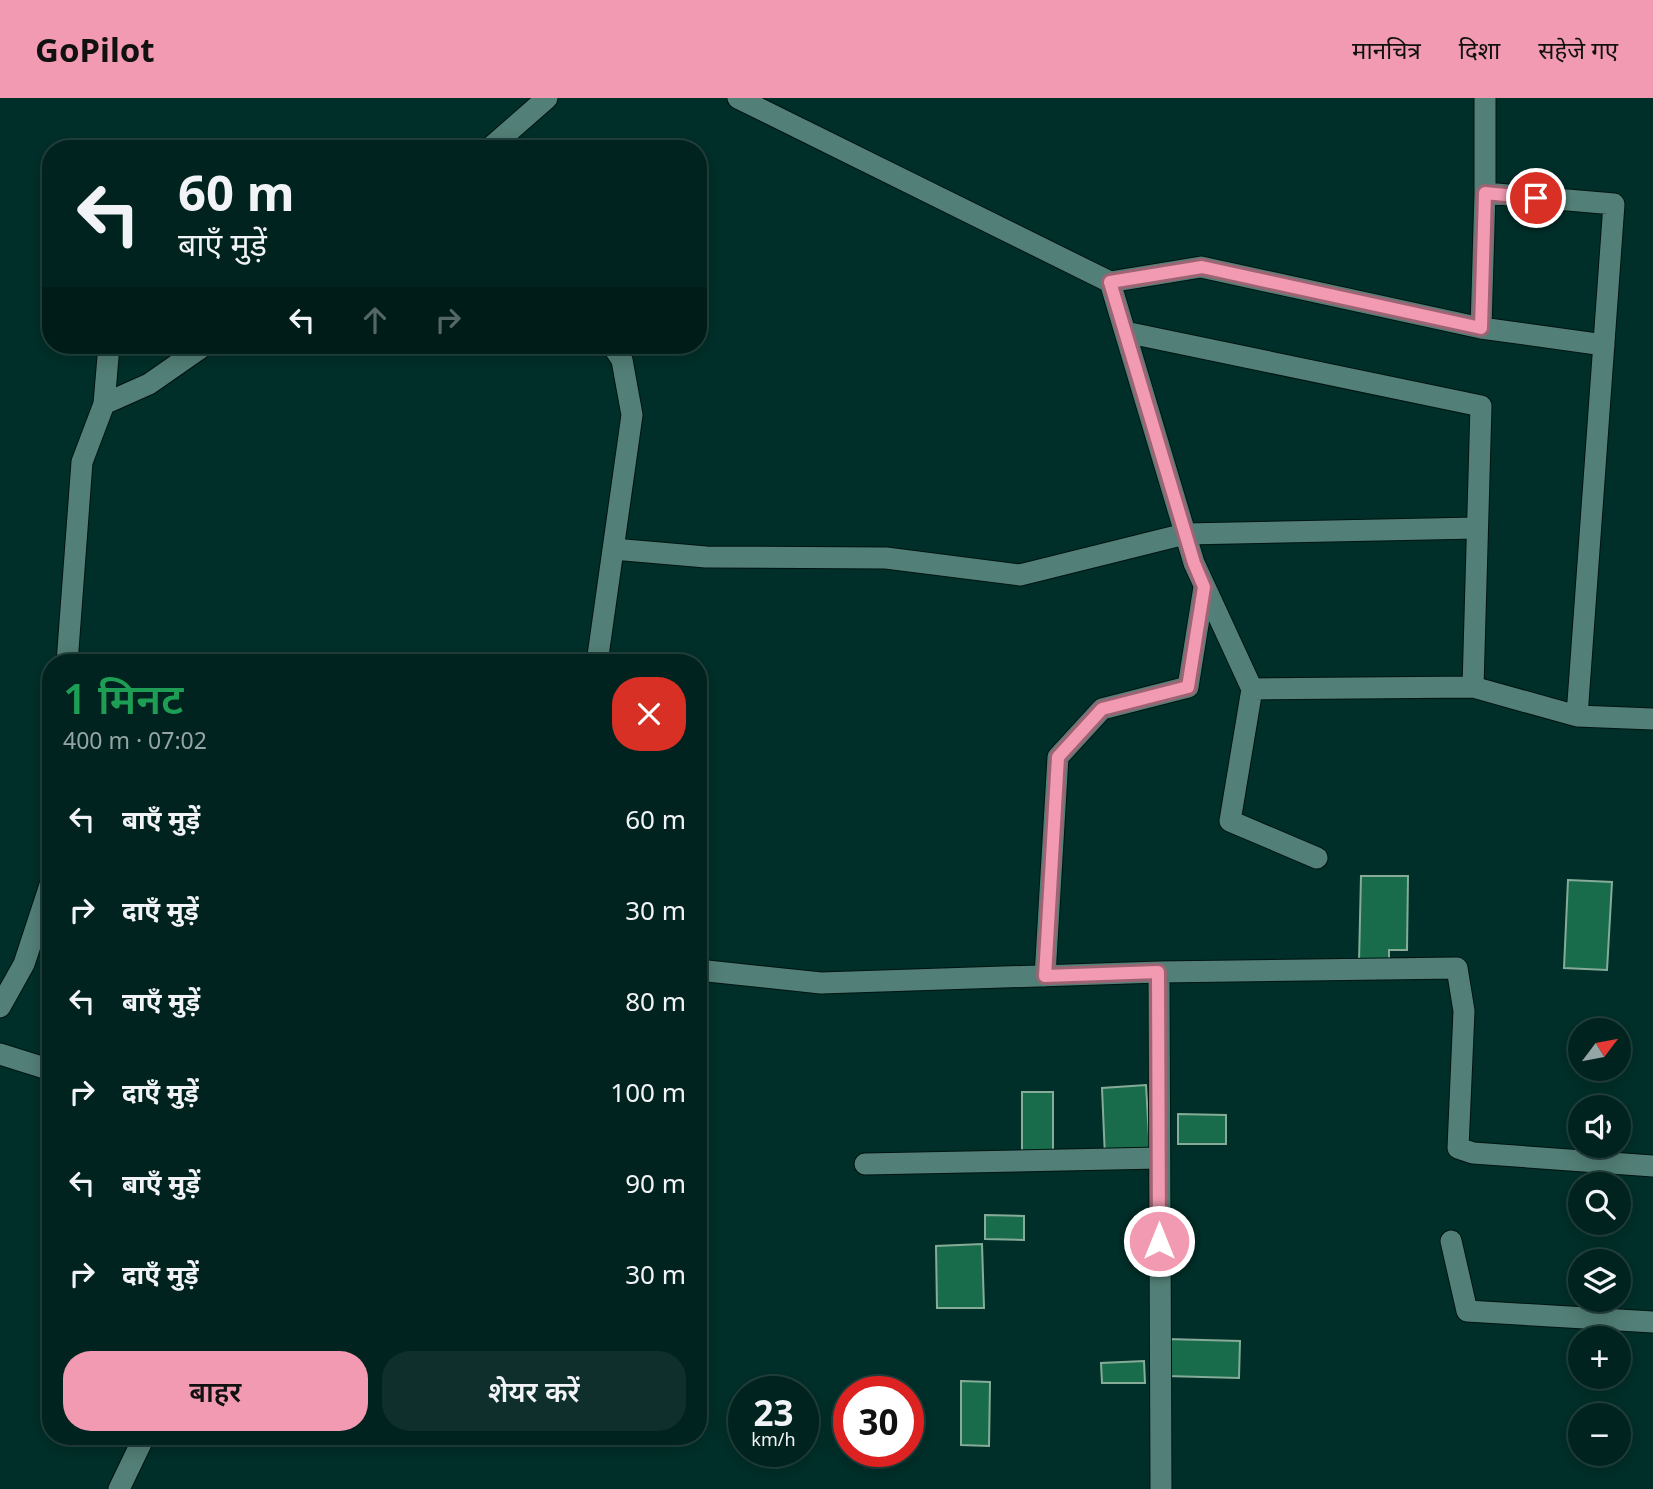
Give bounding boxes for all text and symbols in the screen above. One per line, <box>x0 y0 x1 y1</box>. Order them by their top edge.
text: GoPilot <box>35 27 155 72</box>
text: मानचित्र <box>1352 33 1421 66</box>
text: दिशा <box>1459 33 1500 66</box>
text: सहेजे गए <box>1538 33 1618 66</box>
text: 60 m <box>178 159 295 225</box>
icon: left <box>63 168 154 259</box>
pin <box>1506 168 1566 228</box>
icon: arrive <box>1517 179 1555 217</box>
text: बाएँ मुड़ें <box>178 222 267 265</box>
icon: left <box>283 301 321 339</box>
icon: ahead <box>356 301 394 339</box>
icon: right <box>429 301 467 339</box>
text: 1 मिनट <box>63 669 183 726</box>
button: close <box>612 677 686 751</box>
text: 400 m · 07:02 <box>63 724 207 756</box>
icon: left <box>63 800 101 838</box>
text: बाएँ मुड़ें <box>122 801 200 837</box>
text: 60 m <box>625 801 686 837</box>
icon: right <box>63 891 101 929</box>
text: दाएँ मुड़ें <box>122 892 199 928</box>
text: 30 m <box>625 892 686 928</box>
icon: left <box>63 982 101 1020</box>
text: बाएँ मुड़ें <box>122 983 200 1019</box>
text: 80 m <box>625 983 686 1019</box>
north arrow <box>1568 1018 1631 1082</box>
map controls <box>1568 1018 1631 1466</box>
icon: right <box>63 1073 101 1111</box>
text: दाएँ मुड़ें <box>122 1074 199 1110</box>
text: 100 m <box>610 1074 686 1110</box>
button: sound <box>1568 1095 1631 1158</box>
icon: left <box>63 1164 101 1202</box>
text: बाएँ मुड़ें <box>122 1165 200 1201</box>
text: 90 m <box>625 1165 686 1201</box>
button: search <box>1568 1172 1631 1235</box>
position arrow <box>1122 1204 1196 1278</box>
button: layers <box>1568 1249 1631 1312</box>
icon: right <box>63 1255 101 1293</box>
text: दाएँ मुड़ें <box>122 1256 199 1292</box>
text: 30 m <box>625 1256 686 1292</box>
button: + <box>1568 1326 1631 1389</box>
button: बाहर <box>63 1351 368 1431</box>
button: शेयर करें <box>382 1351 686 1431</box>
speed limit sign: 30 <box>833 1376 924 1467</box>
text: 23 <box>753 1389 794 1436</box>
button: − <box>1568 1403 1631 1466</box>
text: km/h <box>751 1427 796 1451</box>

